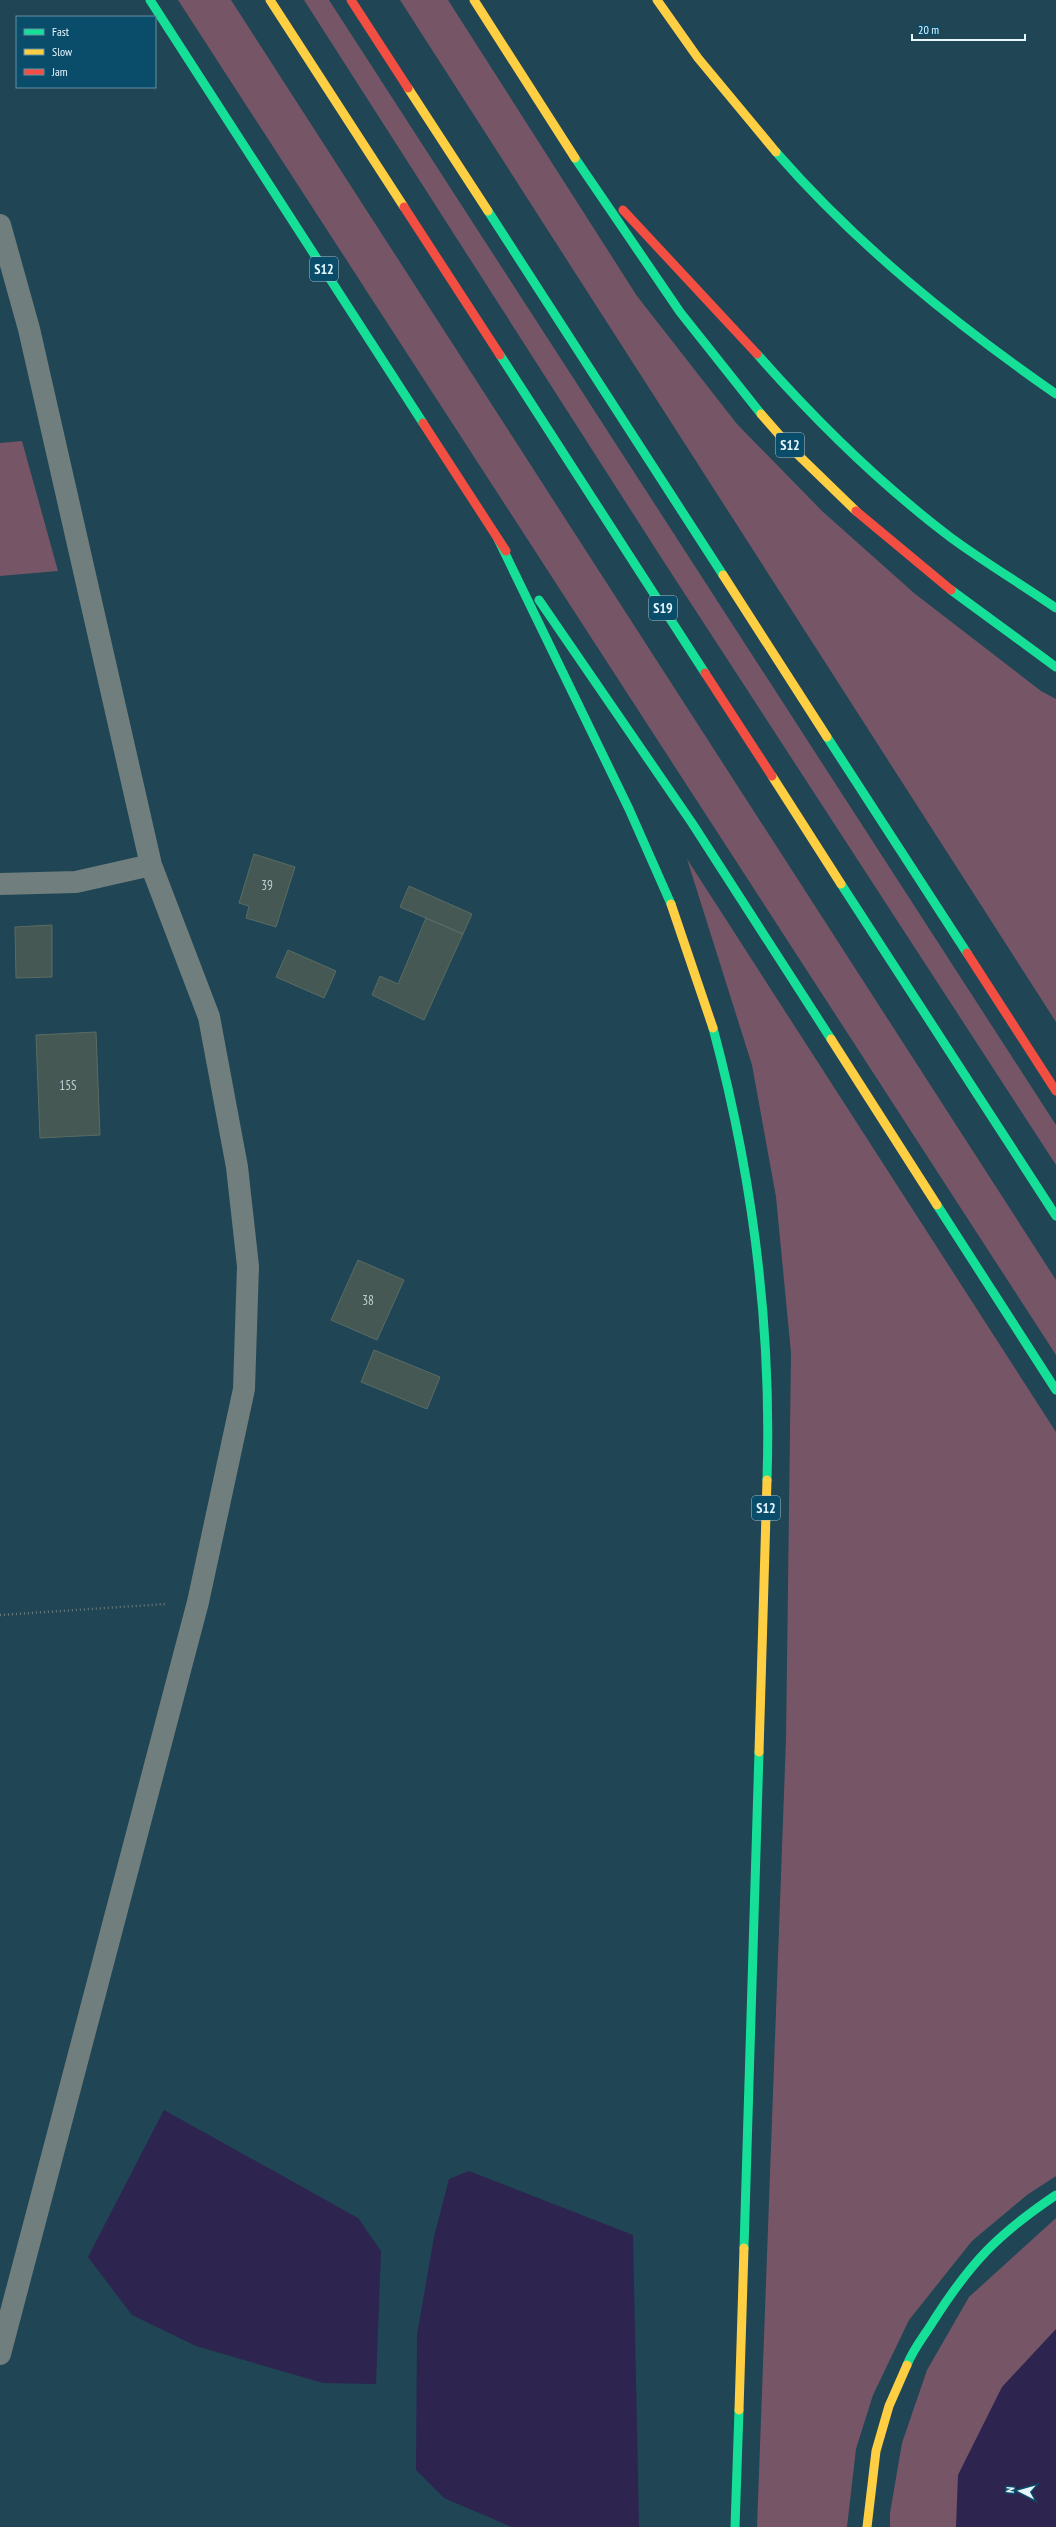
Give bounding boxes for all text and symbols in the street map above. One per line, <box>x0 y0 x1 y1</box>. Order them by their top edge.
legend <box>16 16 156 88</box>
scale bar <box>912 16 1025 42</box>
text: 20 m <box>918 22 939 37</box>
text: Fast <box>52 24 70 39</box>
text: Slow <box>52 44 73 59</box>
text: Jam <box>51 64 68 79</box>
road number: S12 <box>310 257 338 281</box>
road number: S12 <box>776 433 804 457</box>
road number: S19 <box>649 596 677 620</box>
house number: 39 <box>261 877 273 894</box>
house number: 15S <box>59 1077 77 1094</box>
house number: 38 <box>362 1292 374 1309</box>
road number: S12 <box>752 1496 780 1520</box>
north arrow <box>1000 2471 1040 2511</box>
text: N <box>1003 2486 1017 2494</box>

